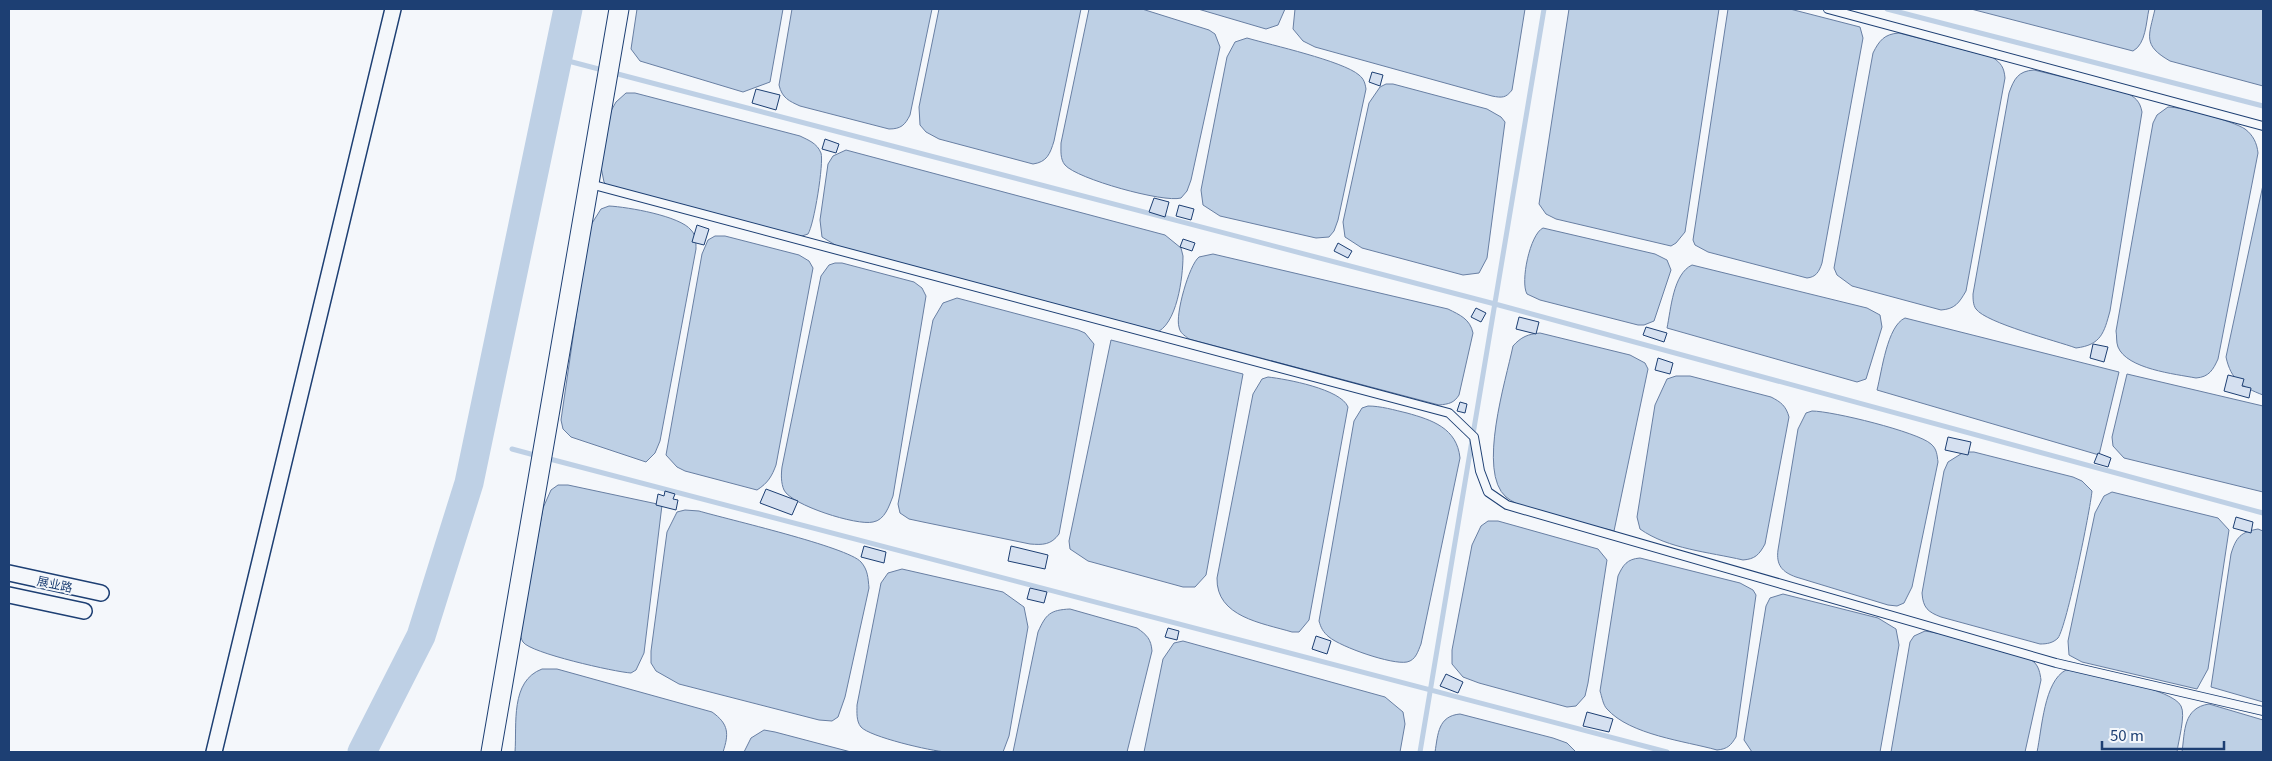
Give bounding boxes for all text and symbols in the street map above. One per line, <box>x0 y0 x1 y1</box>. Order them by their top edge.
street label: 展业路 <box>36 571 74 595</box>
scale bar <box>2102 718 2224 750</box>
text: 50 m <box>2110 724 2144 745</box>

